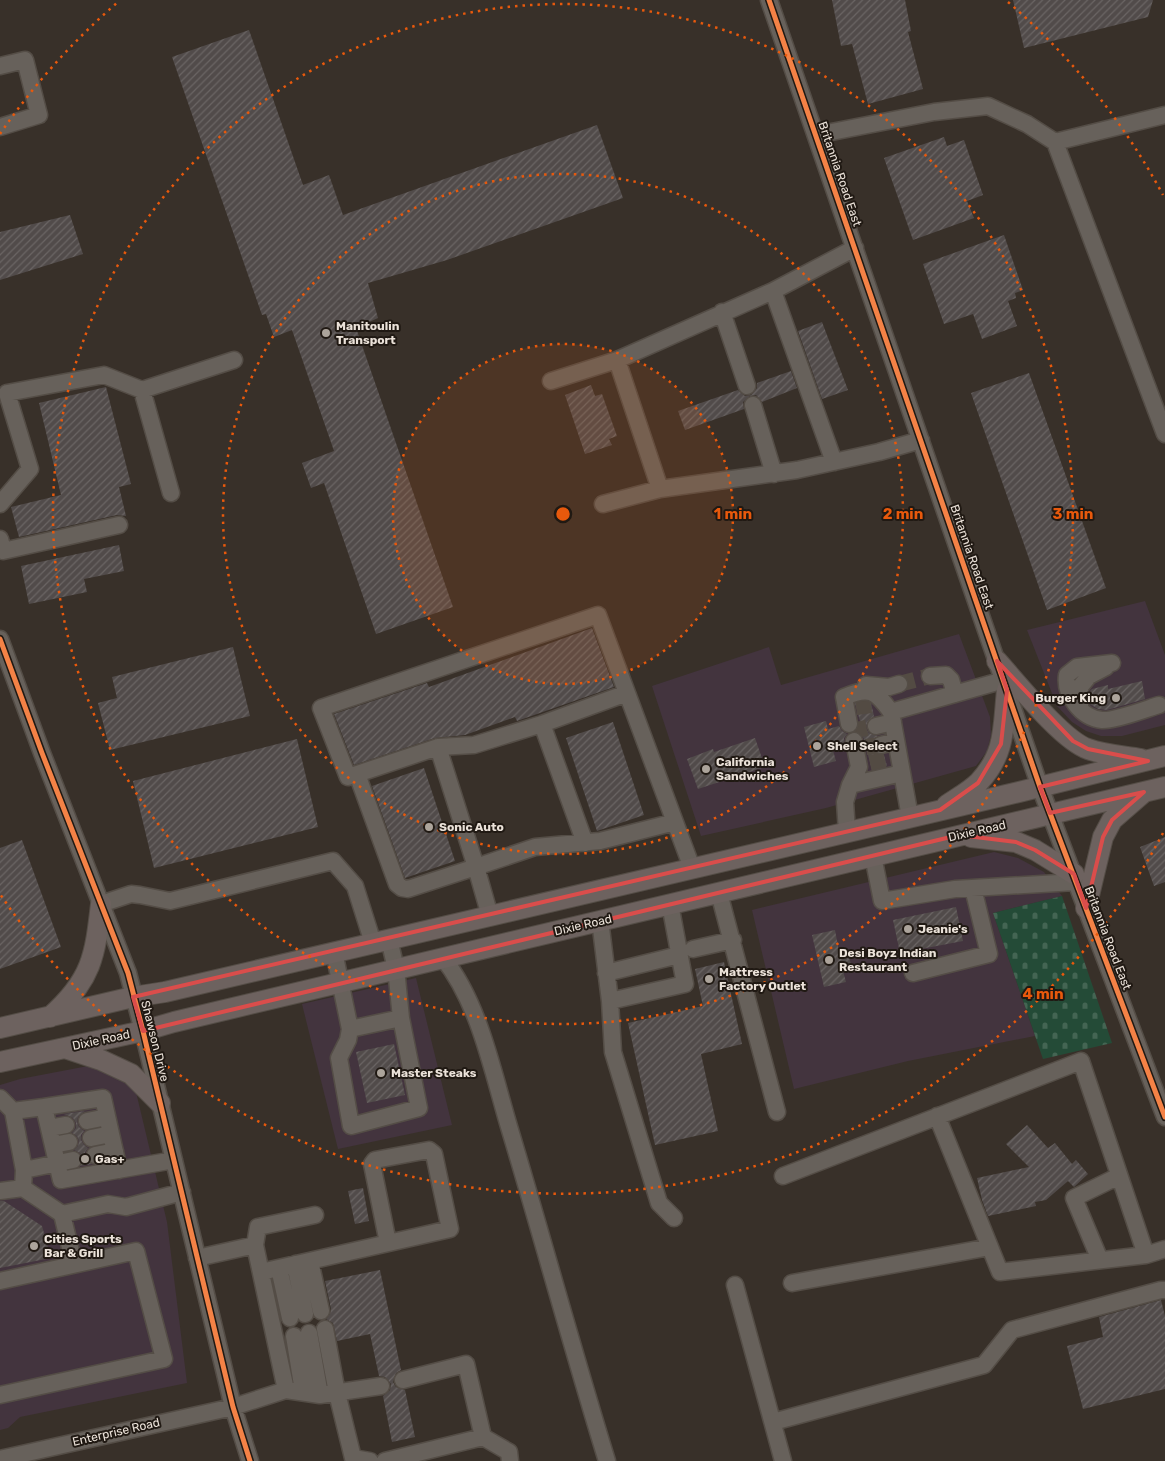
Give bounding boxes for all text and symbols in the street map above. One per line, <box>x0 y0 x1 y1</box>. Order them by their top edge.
street label: Britannia Road East <box>815 120 865 229</box>
place label: Manitoulin Transport <box>336 319 400 347</box>
marker: Manitoulin Transport <box>320 327 332 339</box>
street label: Britannia Road East <box>947 503 997 612</box>
centre of rings <box>554 505 572 523</box>
text: 1 min <box>714 505 752 523</box>
text: 2 min <box>883 505 923 523</box>
text: 3 min <box>1053 505 1093 523</box>
place label: Burger King <box>1035 691 1106 705</box>
marker: Burger King <box>1110 692 1122 704</box>
place label: Shell Select <box>827 739 898 753</box>
marker: Shell Select <box>811 740 823 752</box>
place label: California Sandwiches <box>716 755 789 783</box>
marker: California Sandwiches <box>700 763 712 775</box>
street label: Dixie Road <box>947 818 1007 844</box>
place label: Sonic Auto <box>439 820 504 834</box>
marker: Sonic Auto <box>423 821 435 833</box>
street label: Britannia Road East <box>1082 884 1134 992</box>
street label: Dixie Road <box>553 912 613 938</box>
place label: Jeanie's <box>918 922 968 936</box>
marker: Jeanie's <box>902 923 914 935</box>
place label: Desi Boyz Indian Restaurant <box>839 946 937 974</box>
marker: Desi Boyz Indian Restaurant <box>823 954 835 966</box>
place label: Mattress Factory Outlet <box>719 965 807 993</box>
marker: Mattress Factory Outlet <box>703 973 715 985</box>
text: 4 min <box>1022 985 1064 1003</box>
street label: Shawson Drive <box>138 999 172 1083</box>
street label: Dixie Road <box>71 1027 131 1053</box>
place label: Master Steaks <box>391 1066 477 1080</box>
marker: Master Steaks <box>375 1067 387 1079</box>
place label: Gas+ <box>95 1152 125 1166</box>
marker: Gas+ <box>79 1153 91 1165</box>
place label: Cities Sports Bar & Grill <box>44 1232 122 1260</box>
marker: Cities Sports Bar & Grill <box>28 1240 40 1252</box>
street label: Enterprise Road <box>71 1415 161 1449</box>

